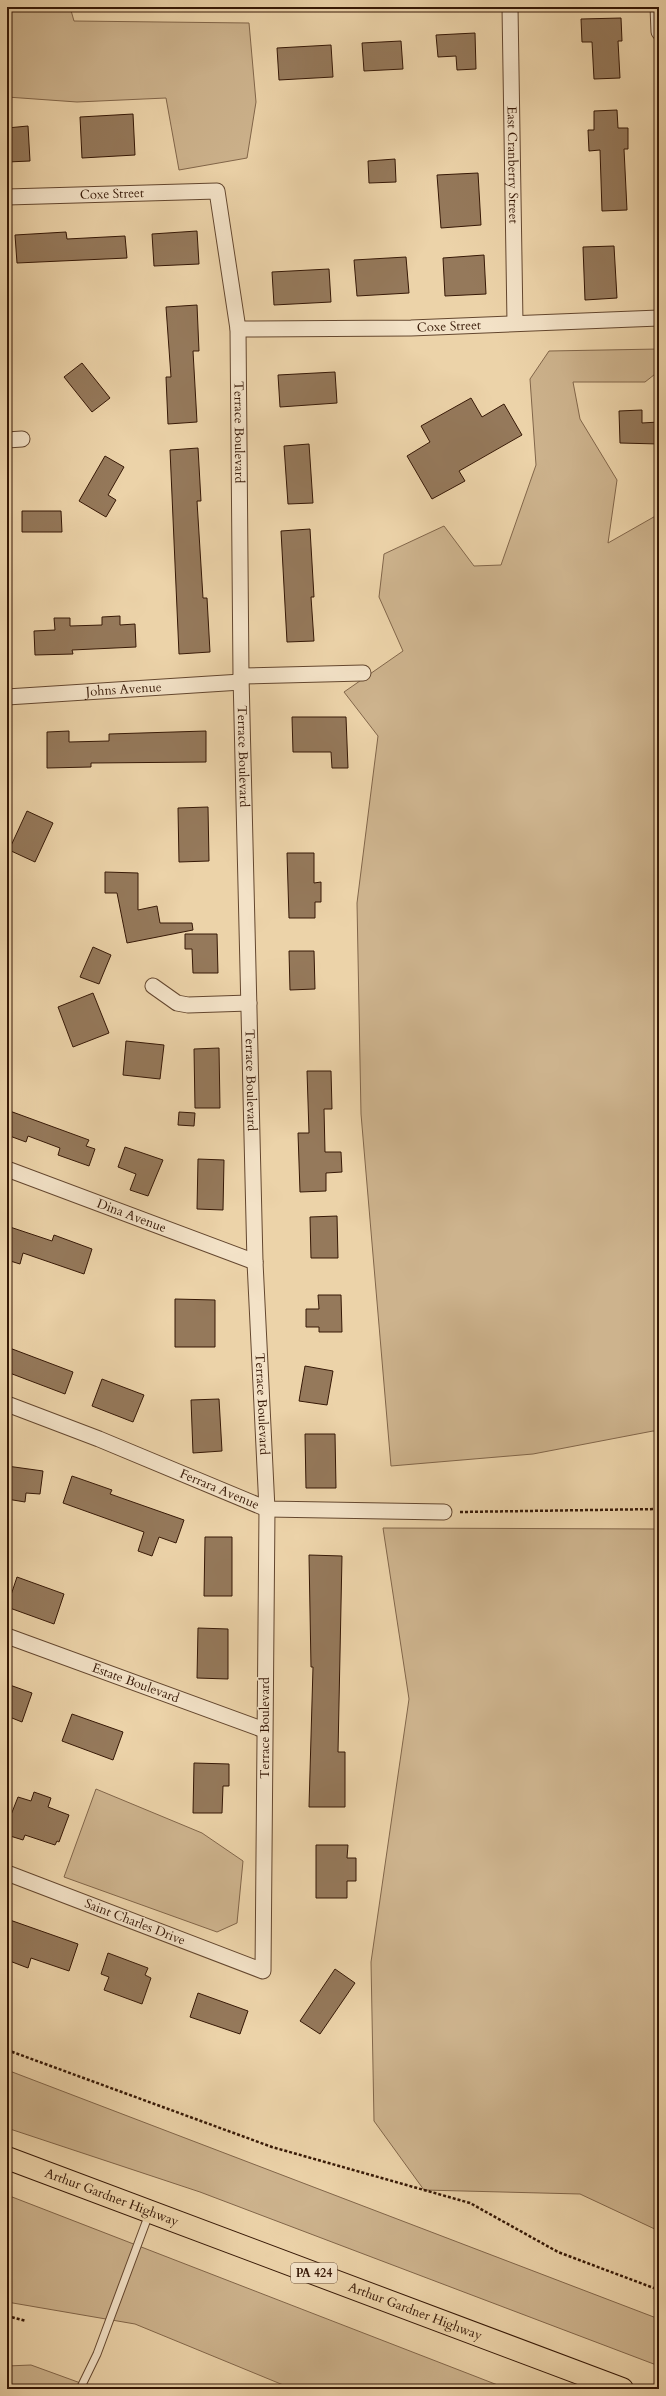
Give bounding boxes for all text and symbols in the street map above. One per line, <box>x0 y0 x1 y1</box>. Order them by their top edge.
street label: East Cranberry Street <box>503 106 522 224</box>
street label: Coxe Street <box>80 184 144 204</box>
street label: Coxe Street <box>417 316 481 337</box>
street label: Terrace Boulevard <box>229 381 248 483</box>
street label: Johns Avenue <box>83 678 162 701</box>
street label: Terrace Boulevard <box>233 705 253 808</box>
street label: Terrace Boulevard <box>240 1029 261 1131</box>
street label: Dina Avenue <box>94 1194 169 1237</box>
street label: Terrace Boulevard <box>250 1353 273 1455</box>
street label: Ferrara Avenue <box>177 1465 262 1514</box>
street label: Estate Boulevard <box>89 1659 182 1707</box>
street label: Terrace Boulevard <box>256 1677 274 1779</box>
street label: Saint Charles Drive <box>82 1894 188 1950</box>
street label: Arthur Gardner Highway <box>42 2164 181 2231</box>
road number: PA 424 <box>291 2263 337 2283</box>
street label: Arthur Gardner Highway <box>346 2278 485 2345</box>

